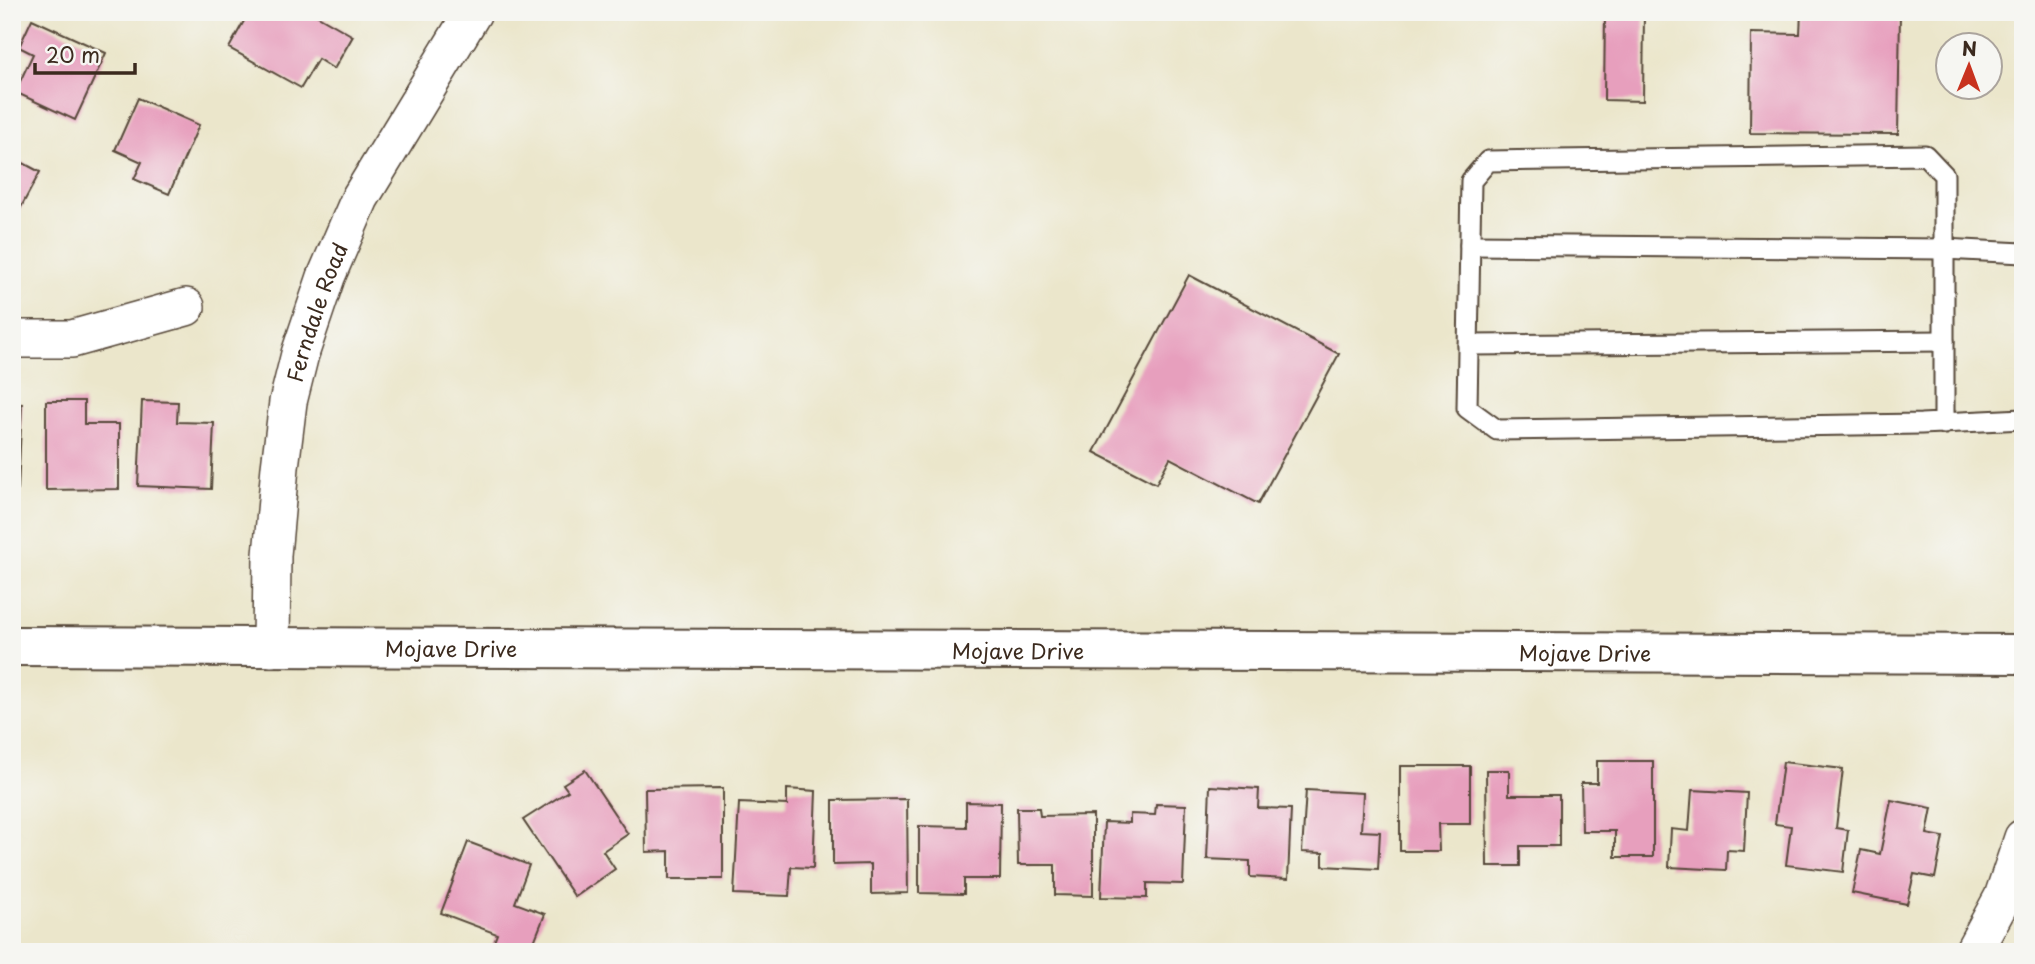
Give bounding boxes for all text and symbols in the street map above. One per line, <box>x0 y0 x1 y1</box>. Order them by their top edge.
scale bar <box>35 32 135 76</box>
north arrow <box>1934 32 2004 102</box>
text: N <box>1962 34 1977 62</box>
text: 20 m <box>46 38 100 70</box>
street label: Ferndale Road <box>278 237 355 385</box>
street label: Mojave Drive <box>385 631 517 664</box>
street label: Mojave Drive <box>952 634 1084 666</box>
street label: Mojave Drive <box>1519 636 1651 669</box>

